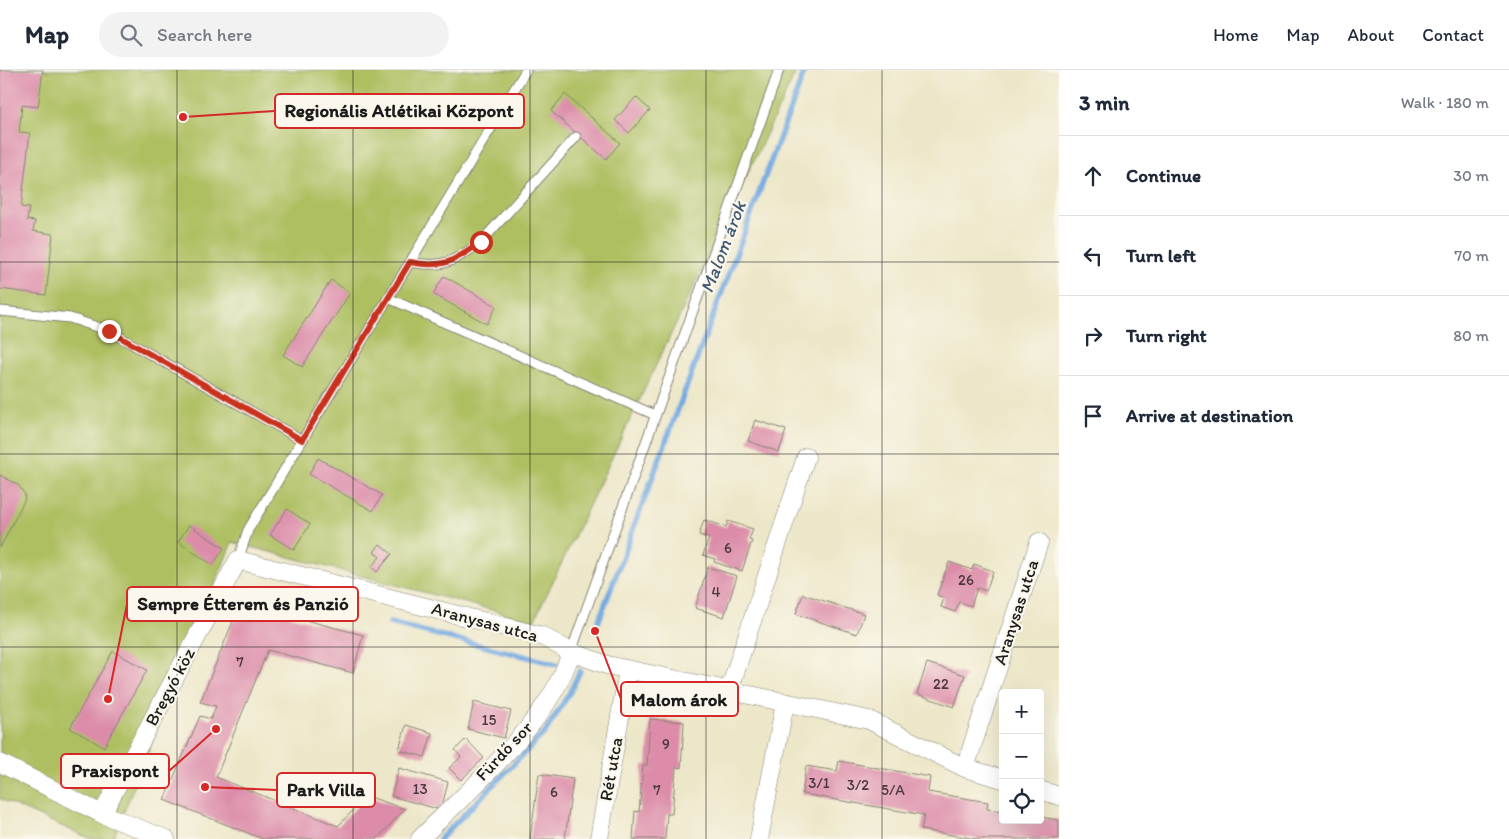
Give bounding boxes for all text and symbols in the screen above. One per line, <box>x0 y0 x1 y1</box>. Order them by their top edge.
search box <box>99 12 449 57</box>
text: Map <box>25 20 69 49</box>
icon: search <box>117 21 145 49</box>
text: Search here <box>157 23 252 46</box>
text: Home <box>1213 24 1259 46</box>
text: Map <box>1287 24 1320 46</box>
text: About <box>1348 24 1394 46</box>
text: Contact <box>1422 24 1484 46</box>
text: 3 min <box>1079 90 1129 115</box>
text: Walk · 180 m <box>1401 93 1489 112</box>
callout: Regionális Atlétikai Központ <box>275 94 524 128</box>
text: Regionális Atlétikai Központ <box>284 99 514 122</box>
icon: ahead <box>1079 162 1107 190</box>
text: Continue <box>1126 164 1201 187</box>
text: 30 m <box>1453 166 1489 185</box>
water label: Malom árok <box>695 197 751 296</box>
route start <box>470 231 493 254</box>
icon: left <box>1079 242 1107 270</box>
text: Turn left <box>1126 244 1196 267</box>
text: 70 m <box>1454 246 1489 265</box>
route end <box>98 320 121 343</box>
icon: right <box>1079 322 1107 350</box>
text: Turn right <box>1126 324 1207 347</box>
text: 80 m <box>1453 326 1489 345</box>
icon: arrive <box>1079 402 1107 430</box>
text: Arrive at destination <box>1126 404 1293 427</box>
house number: 6 <box>724 539 732 557</box>
street label: Aranysas utca <box>989 556 1044 668</box>
house number: 26 <box>958 571 974 589</box>
house number: 4 <box>711 583 721 601</box>
callout: Sempre Étterem és Panzió <box>127 587 358 621</box>
text: Sempre Étterem és Panzió <box>137 592 349 615</box>
street label: Aranysas utca <box>429 597 541 647</box>
street label: Bregyó köz <box>140 644 200 730</box>
house number: 7 <box>236 653 244 671</box>
house number: 22 <box>933 675 949 693</box>
callout: Malom árok <box>621 682 738 716</box>
text: Malom árok <box>631 688 727 711</box>
map controls <box>999 689 1044 824</box>
button: + <box>999 689 1044 734</box>
house number: 15 <box>482 711 497 729</box>
street label: Fürdő sor <box>471 716 538 785</box>
button: − <box>999 734 1044 779</box>
street label: Rét utca <box>595 735 627 803</box>
house number: 9 <box>662 735 670 753</box>
callout: Praxispont <box>61 754 169 788</box>
text: Praxispont <box>71 759 159 782</box>
callout: Park Villa <box>277 773 375 807</box>
house number: 3/1 <box>808 774 830 792</box>
house number: 3/2 <box>847 776 869 794</box>
text: Park Villa <box>287 778 365 801</box>
button: locate <box>999 779 1044 824</box>
house number: 13 <box>412 780 428 798</box>
house number: 7 <box>653 781 661 799</box>
house number: 5/A <box>881 781 905 799</box>
house number: 6 <box>550 783 558 801</box>

